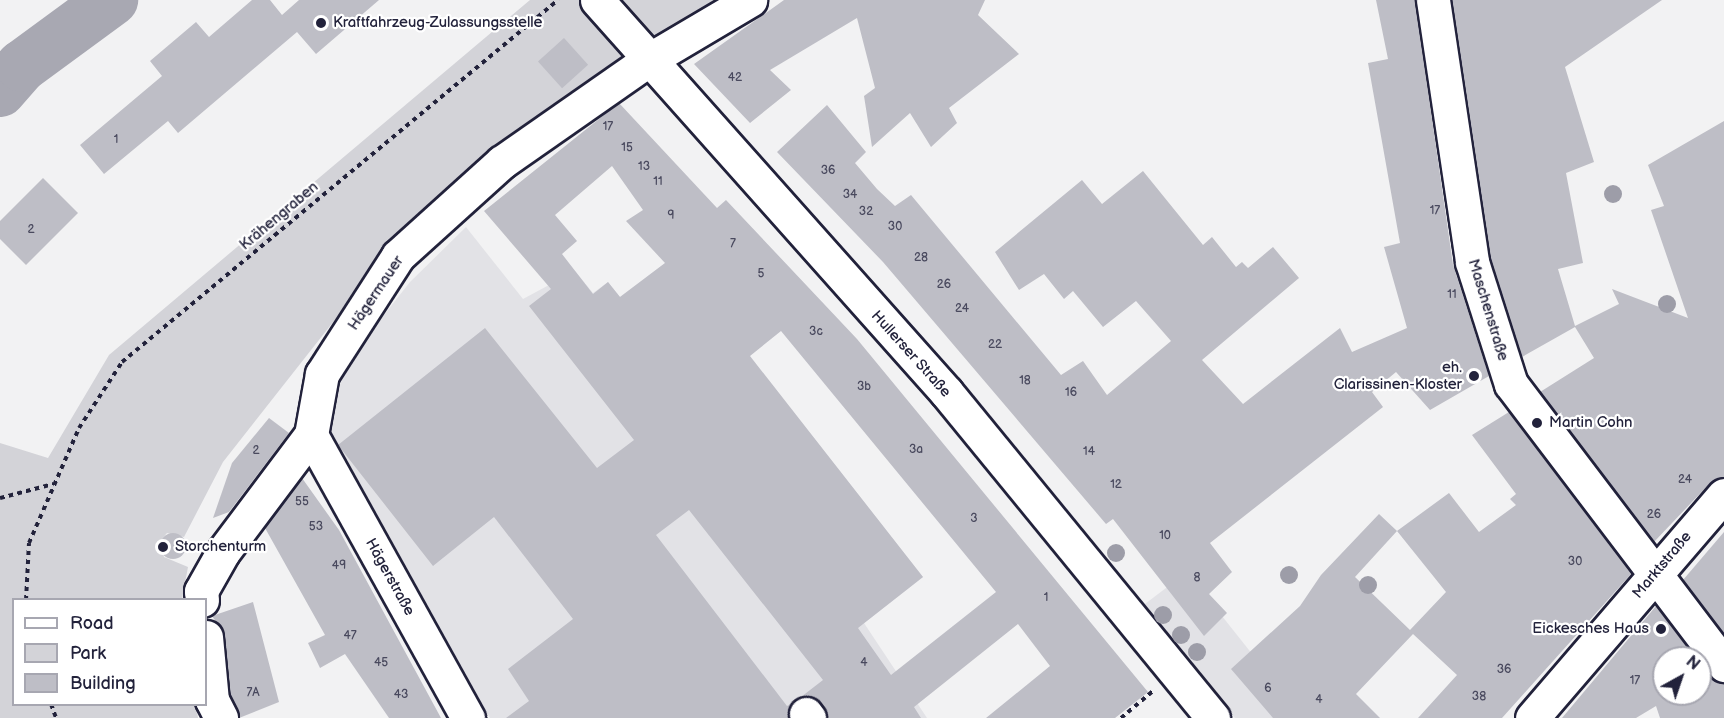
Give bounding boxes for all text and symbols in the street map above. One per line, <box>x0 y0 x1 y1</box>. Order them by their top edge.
place label: Kraftfahrzeug-Zulassungsstelle <box>333 14 542 32</box>
marker: Kraftfahrzeug-Zulassungsstelle <box>314 16 328 30</box>
house number: 42 <box>728 71 742 85</box>
house number: 17 <box>603 120 613 134</box>
house number: 1 <box>114 133 118 147</box>
house number: 15 <box>621 141 633 155</box>
house number: 13 <box>638 160 650 174</box>
house number: 36 <box>821 164 835 178</box>
house number: 11 <box>653 175 663 189</box>
street label: Krähengraben <box>236 178 322 254</box>
house number: 34 <box>843 188 857 202</box>
house number: 17 <box>1430 204 1440 218</box>
house number: 32 <box>859 205 873 219</box>
house number: 9 <box>668 209 674 223</box>
house number: 30 <box>888 220 902 234</box>
house number: 2 <box>27 223 35 237</box>
house number: 7 <box>730 237 736 251</box>
house number: 28 <box>914 251 928 265</box>
street label: Hägermauer <box>344 252 408 334</box>
street label: Maschenstraße <box>1464 257 1512 363</box>
house number: 5 <box>758 267 764 281</box>
house number: 26 <box>937 278 951 292</box>
house number: 11 <box>1447 288 1457 302</box>
house number: 24 <box>955 302 969 316</box>
street label: Hullerser Straße <box>867 307 955 401</box>
house number: 3c <box>809 325 823 339</box>
house number: 22 <box>988 338 1002 352</box>
place label: eh. Clarissinen-Kloster <box>1334 358 1462 393</box>
marker: eh. Clarissinen-Kloster <box>1467 369 1481 383</box>
house number: 18 <box>1019 374 1031 388</box>
house number: 3b <box>857 380 871 394</box>
house number: 16 <box>1065 386 1077 400</box>
place label: Martin Cohn <box>1549 414 1633 432</box>
marker: Martin Cohn <box>1530 416 1544 430</box>
house number: 3a <box>909 443 923 457</box>
house number: 2 <box>252 444 260 458</box>
house number: 14 <box>1083 445 1095 459</box>
house number: 24 <box>1678 473 1692 487</box>
house number: 12 <box>1110 478 1122 492</box>
house number: 55 <box>295 495 309 509</box>
house number: 26 <box>1647 508 1661 522</box>
house number: 3 <box>970 512 978 526</box>
house number: 53 <box>309 520 323 534</box>
street label: Marktstraße <box>1629 528 1695 602</box>
house number: 10 <box>1159 529 1171 543</box>
street label: Hägerstraße <box>361 535 419 619</box>
place label: Storchenturm <box>175 538 266 556</box>
marker: Storchenturm <box>156 540 170 554</box>
house number: 30 <box>1568 555 1582 569</box>
house number: 49 <box>332 559 346 573</box>
house number: 8 <box>1194 571 1200 585</box>
house number: 1 <box>1044 591 1048 605</box>
legend <box>12 598 207 706</box>
text: Road <box>70 613 114 634</box>
place label: Eickesches Haus <box>1532 620 1649 638</box>
marker: Eickesches Haus <box>1654 622 1668 636</box>
house number: 47 <box>343 629 357 643</box>
text: Park <box>70 643 106 664</box>
north arrow <box>1652 646 1712 706</box>
text: N <box>1682 652 1703 675</box>
house number: 45 <box>374 656 388 670</box>
house number: 4 <box>860 656 868 670</box>
house number: 36 <box>1497 663 1511 677</box>
text: Building <box>70 673 136 694</box>
house number: 17 <box>1630 674 1640 688</box>
house number: 6 <box>1264 682 1272 696</box>
house number: 7A <box>246 686 260 700</box>
house number: 43 <box>394 688 408 702</box>
house number: 38 <box>1472 690 1486 704</box>
house number: 4 <box>1315 693 1323 707</box>

